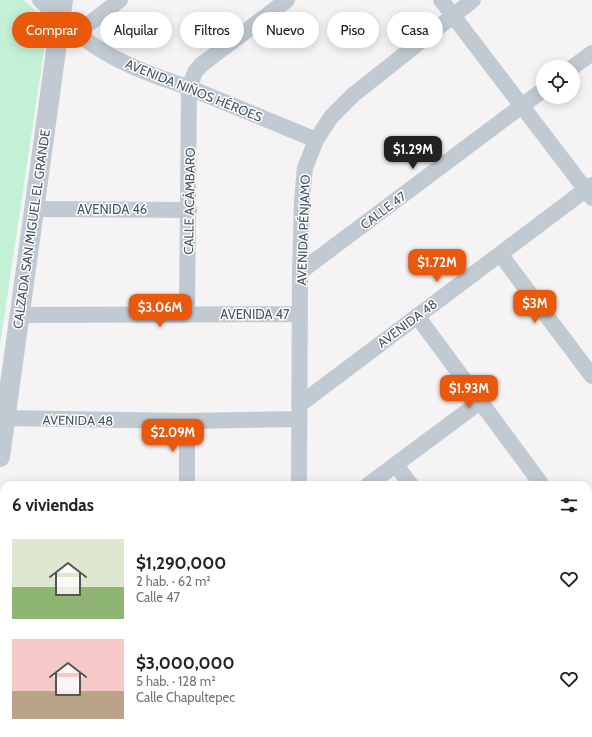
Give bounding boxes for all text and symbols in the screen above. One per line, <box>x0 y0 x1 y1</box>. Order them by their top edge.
chip: Comprar <box>12 12 92 48</box>
chip: Alquilar <box>100 12 172 48</box>
chip: Filtros <box>180 12 244 48</box>
chip: Nuevo <box>252 12 319 48</box>
chip: Piso <box>327 12 379 48</box>
chip: Casa <box>387 12 443 48</box>
street label: AVENIDA NIÑOS HÉROES <box>123 54 266 125</box>
map controls <box>536 60 580 104</box>
button: locate <box>536 60 580 104</box>
street label: CALZADA SAN MIGUEL EL GRANDE <box>9 128 53 330</box>
pin: $1.29M <box>380 136 446 170</box>
text: $1.29M <box>393 141 433 157</box>
street label: CALLE ACÁMBARO <box>179 147 198 255</box>
street label: AVENIDA PÉNJAMO <box>292 174 313 286</box>
street label: CALLE 47 <box>357 187 409 232</box>
street label: AVENIDA 46 <box>77 201 147 217</box>
pin: $1.72M <box>404 249 470 283</box>
text: $1.72M <box>417 254 457 270</box>
pin: $3M <box>516 290 554 324</box>
pin: $3.06M <box>127 294 193 328</box>
street label: AVENIDA 48 <box>374 295 440 351</box>
text: $3M <box>522 295 548 311</box>
text: $3.06M <box>138 299 182 315</box>
street label: AVENIDA 47 <box>220 306 290 322</box>
pin: $1.93M <box>436 375 502 409</box>
text: $1.93M <box>449 380 489 396</box>
street label: AVENIDA 48 <box>43 411 114 429</box>
pin: $2.09M <box>140 419 206 453</box>
text: $2.09M <box>151 424 195 440</box>
icon: filters <box>558 494 580 516</box>
text: 6 viviendas <box>12 495 94 515</box>
text: $1,290,000 <box>136 553 226 573</box>
icon: home <box>44 555 92 603</box>
icon: heart <box>558 568 580 590</box>
text: 2 hab. · 62 m² <box>136 573 211 589</box>
text: Calle 47 <box>136 589 180 605</box>
text: $3,000,000 <box>136 653 234 673</box>
icon: home <box>44 655 92 703</box>
icon: heart <box>558 668 580 690</box>
text: 5 hab. · 128 m² <box>136 673 216 689</box>
text: Calle Chapultepec <box>136 689 235 705</box>

